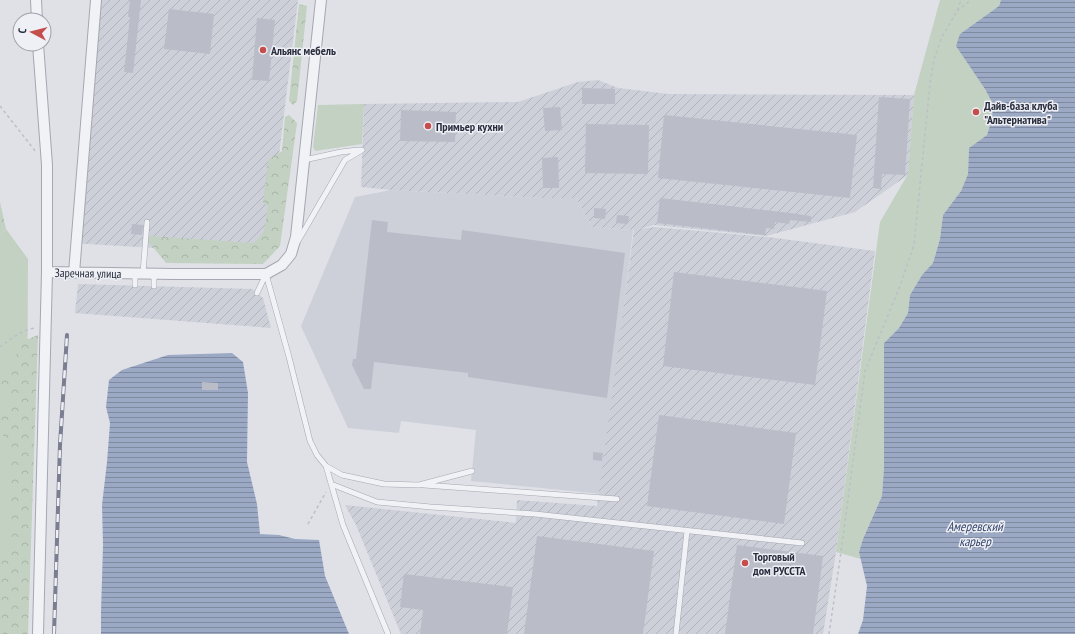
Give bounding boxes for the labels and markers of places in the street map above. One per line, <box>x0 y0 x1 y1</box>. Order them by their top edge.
place label: Альянс мебель <box>270 43 336 58</box>
marker: Альянс мебель <box>258 45 268 55</box>
place label: Дайв-база клуба "Альтернатива" <box>984 98 1057 127</box>
marker: Дайв-база клуба "Альтернатива" <box>971 107 981 117</box>
place label: Примьер кухни <box>436 119 503 134</box>
marker: Примьер кухни <box>423 121 433 131</box>
place label: Торговый дом РУССТА <box>752 549 807 578</box>
marker: Торговый дом РУССТА <box>740 558 750 568</box>

